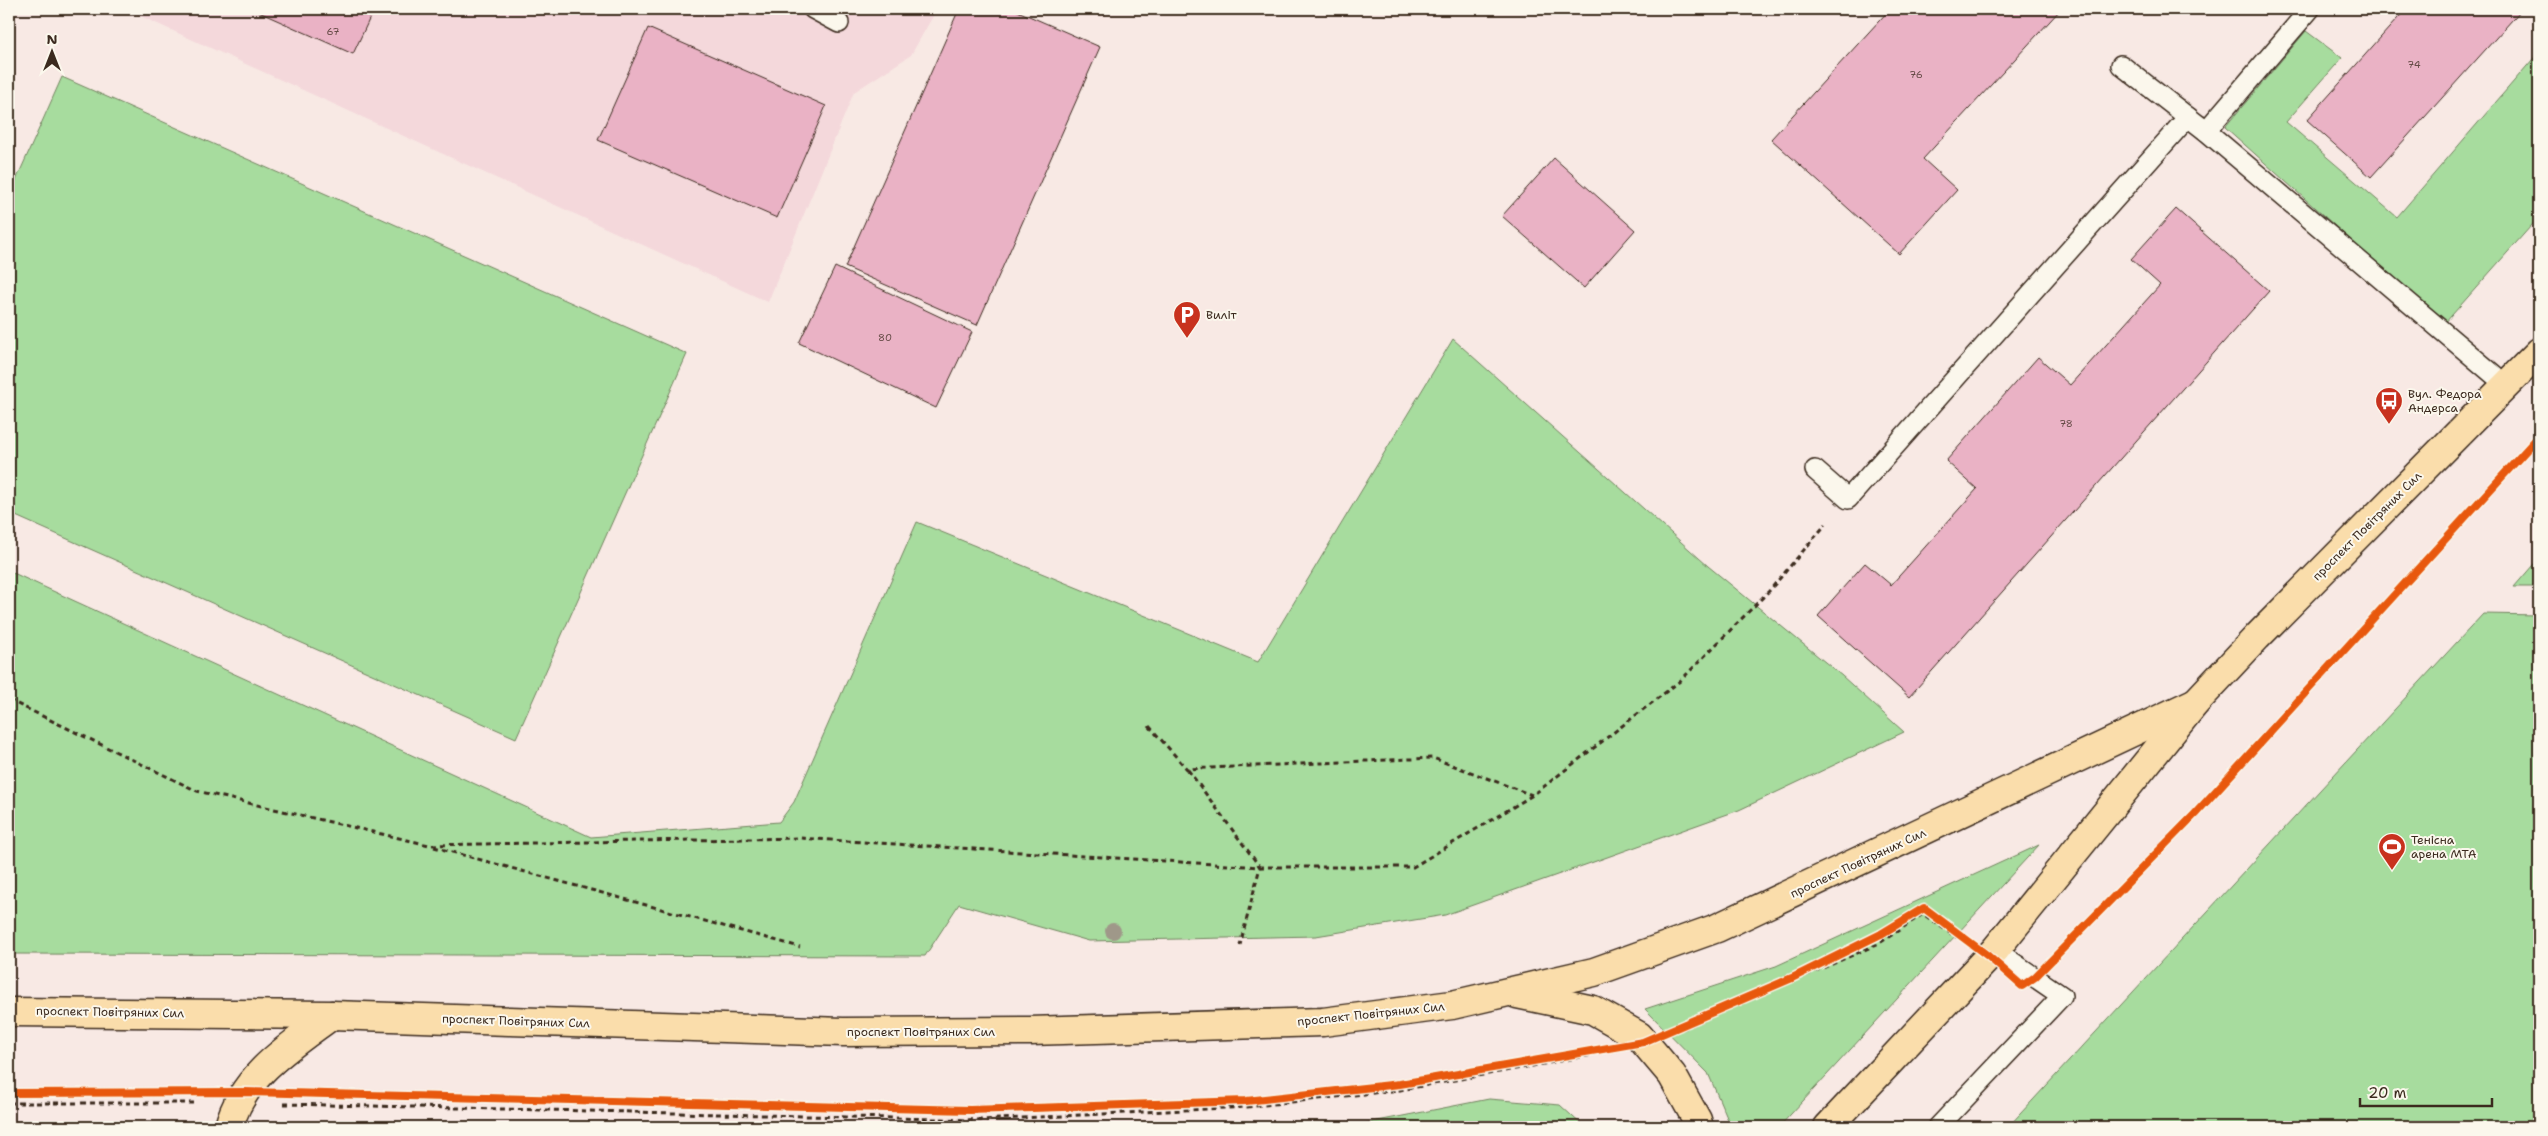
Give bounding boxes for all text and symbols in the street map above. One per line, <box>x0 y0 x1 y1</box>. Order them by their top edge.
house number: 67 <box>327 25 339 38</box>
north arrow <box>28 28 78 78</box>
text: N <box>46 30 58 48</box>
house number: 74 <box>2407 58 2421 71</box>
house number: 76 <box>1909 68 1923 81</box>
parking icon: Виліт <box>1172 300 1202 339</box>
place label: Виліт <box>1206 307 1238 323</box>
house number: 80 <box>878 331 892 344</box>
bus stop icon: Вул. Федора Андерса <box>2374 386 2404 425</box>
place label: Вул. Федора Андерса <box>2408 386 2482 416</box>
house number: 78 <box>2059 417 2073 430</box>
street label: проспект Повітряних Сил <box>2309 468 2425 584</box>
street label: проспект Повітряних Сил <box>1788 824 1929 902</box>
sports icon: Тенісна арена МТА <box>2377 832 2407 871</box>
place label: Тенісна арена МТА <box>2411 832 2477 862</box>
street label: проспект Повітряних Сил <box>1297 998 1446 1030</box>
street label: проспект Повітряних Сил <box>36 1003 184 1021</box>
street label: проспект Повітряних Сил <box>442 1010 591 1032</box>
street label: проспект Повітряних Сил <box>847 1024 995 1040</box>
scale bar <box>2360 1076 2493 1108</box>
text: 20 m <box>2368 1083 2407 1103</box>

